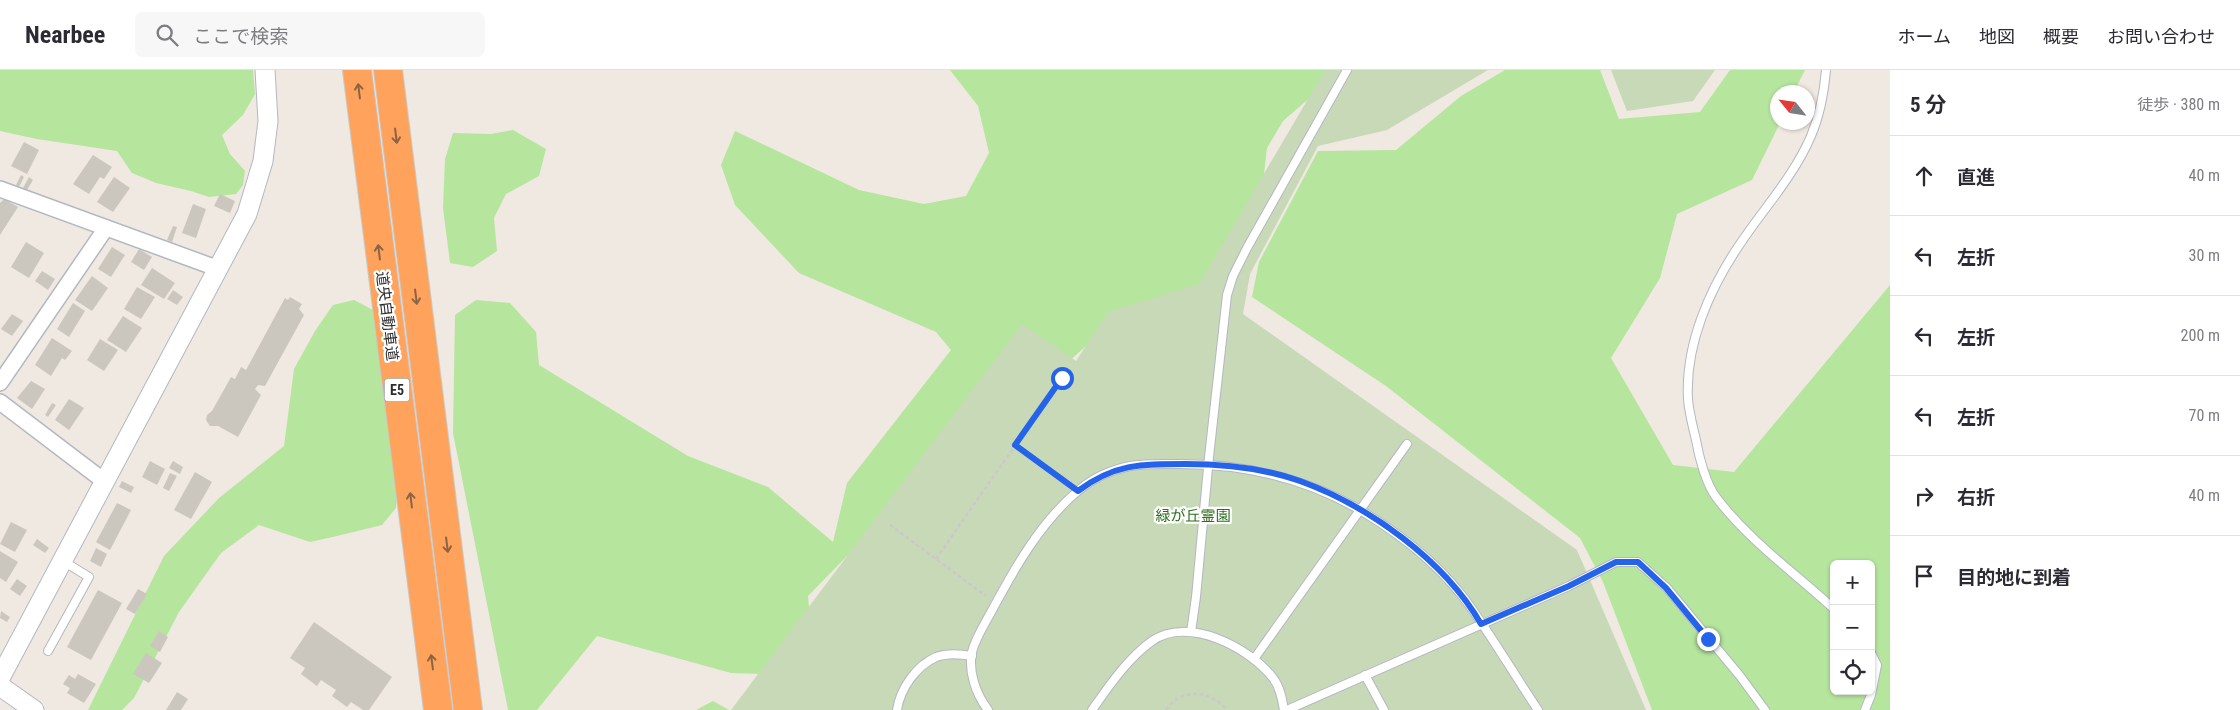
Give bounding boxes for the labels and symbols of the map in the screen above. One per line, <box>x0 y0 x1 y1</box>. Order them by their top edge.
one-way arrow <box>354 84 364 100</box>
north arrow <box>1770 85 1815 130</box>
one-way arrow <box>391 127 401 143</box>
one-way arrow <box>374 245 384 261</box>
street label: 道央自動車道 <box>373 270 401 362</box>
one-way arrow <box>411 289 421 305</box>
route start <box>1051 367 1074 390</box>
road number: E5 <box>384 378 410 402</box>
one-way arrow <box>406 493 416 509</box>
park label: 緑が丘霊園 <box>1155 507 1231 525</box>
one-way arrow <box>443 537 453 553</box>
route end <box>1697 628 1720 651</box>
one-way arrow <box>426 654 436 670</box>

